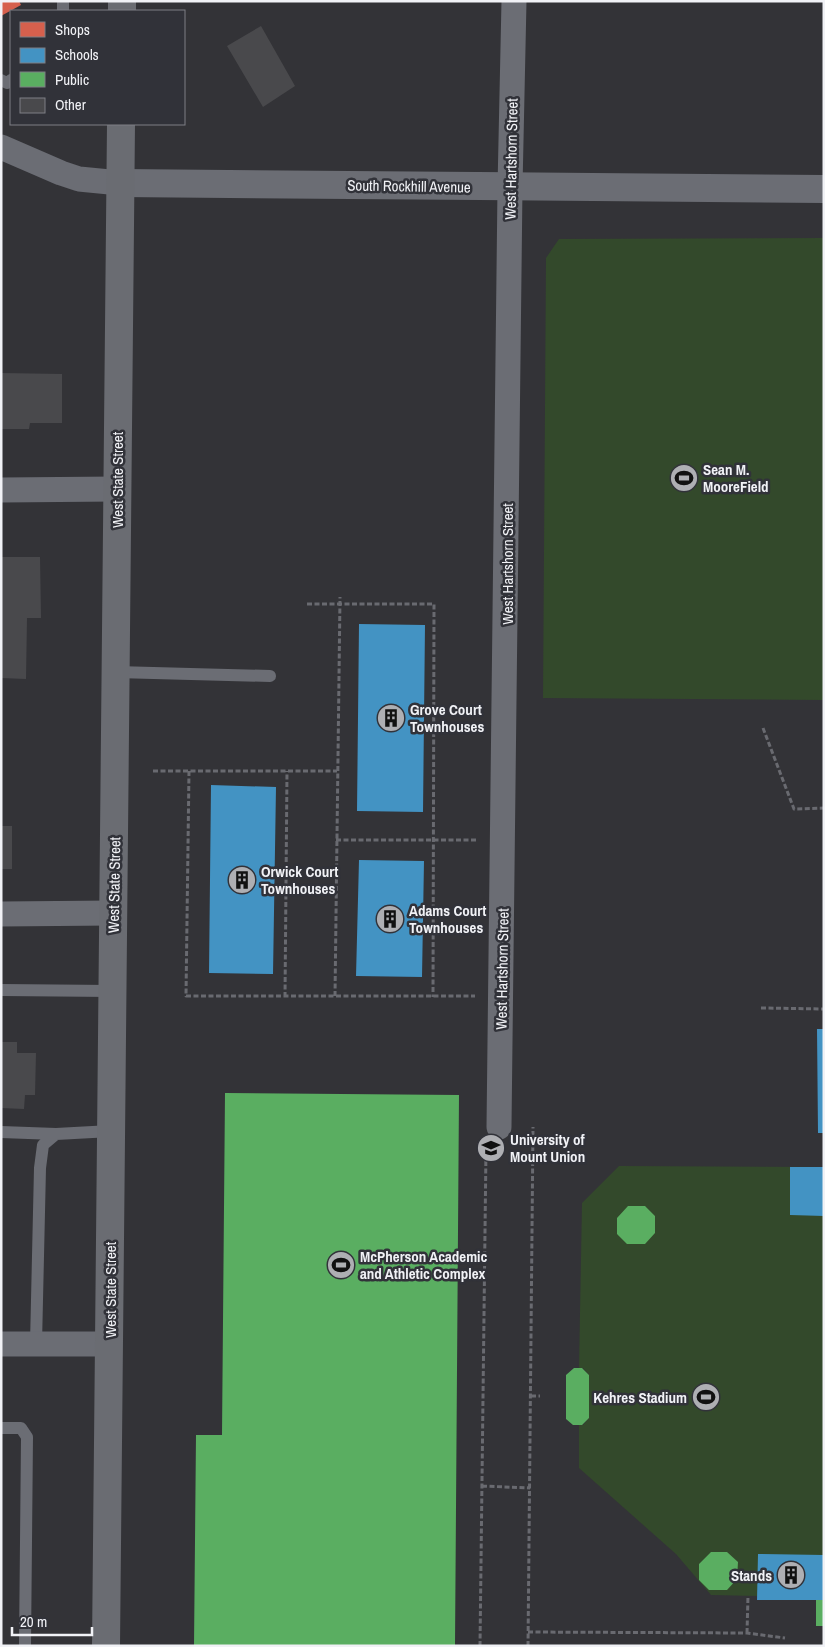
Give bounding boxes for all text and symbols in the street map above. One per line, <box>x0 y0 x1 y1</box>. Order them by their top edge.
legend <box>10 10 185 125</box>
text: Shops <box>55 19 90 40</box>
text: Schools <box>55 44 99 65</box>
text: Public <box>55 69 89 90</box>
text: Other <box>55 94 86 115</box>
street label: West Hartshorn Street <box>499 98 523 220</box>
street label: South Rockhill Avenue <box>347 174 471 198</box>
street label: West State Street <box>107 431 128 528</box>
place label: Sean M. MooreField <box>703 459 769 497</box>
sports icon: Sean M. MooreField <box>669 463 699 493</box>
street label: West Hartshorn Street <box>497 503 518 625</box>
place label: Grove Court Townhouses <box>410 699 484 737</box>
building icon: Grove Court Townhouses <box>376 703 406 733</box>
street label: West State Street <box>103 836 125 933</box>
place label: Orwick Court Townhouses <box>261 861 338 899</box>
building icon: Orwick Court Townhouses <box>227 865 257 895</box>
place label: Adams Court Townhouses <box>409 900 486 938</box>
building icon: Adams Court Townhouses <box>375 904 405 934</box>
street label: West Hartshorn Street <box>490 908 514 1030</box>
place label: University of Mount Union <box>510 1129 585 1167</box>
school or university icon: University of Mount Union <box>476 1133 506 1163</box>
street label: West State Street <box>100 1241 121 1338</box>
place label: McPherson Academic and Athletic Complex <box>360 1246 488 1284</box>
sports icon: McPherson Academic and Athletic Complex <box>326 1250 356 1280</box>
sports icon: Kehres Stadium <box>691 1382 721 1412</box>
place label: Kehres Stadium <box>593 1387 687 1408</box>
building icon: Stands <box>776 1560 806 1590</box>
place label: Stands <box>731 1565 772 1586</box>
scale bar <box>12 1604 92 1636</box>
text: 20 m <box>20 1611 47 1632</box>

